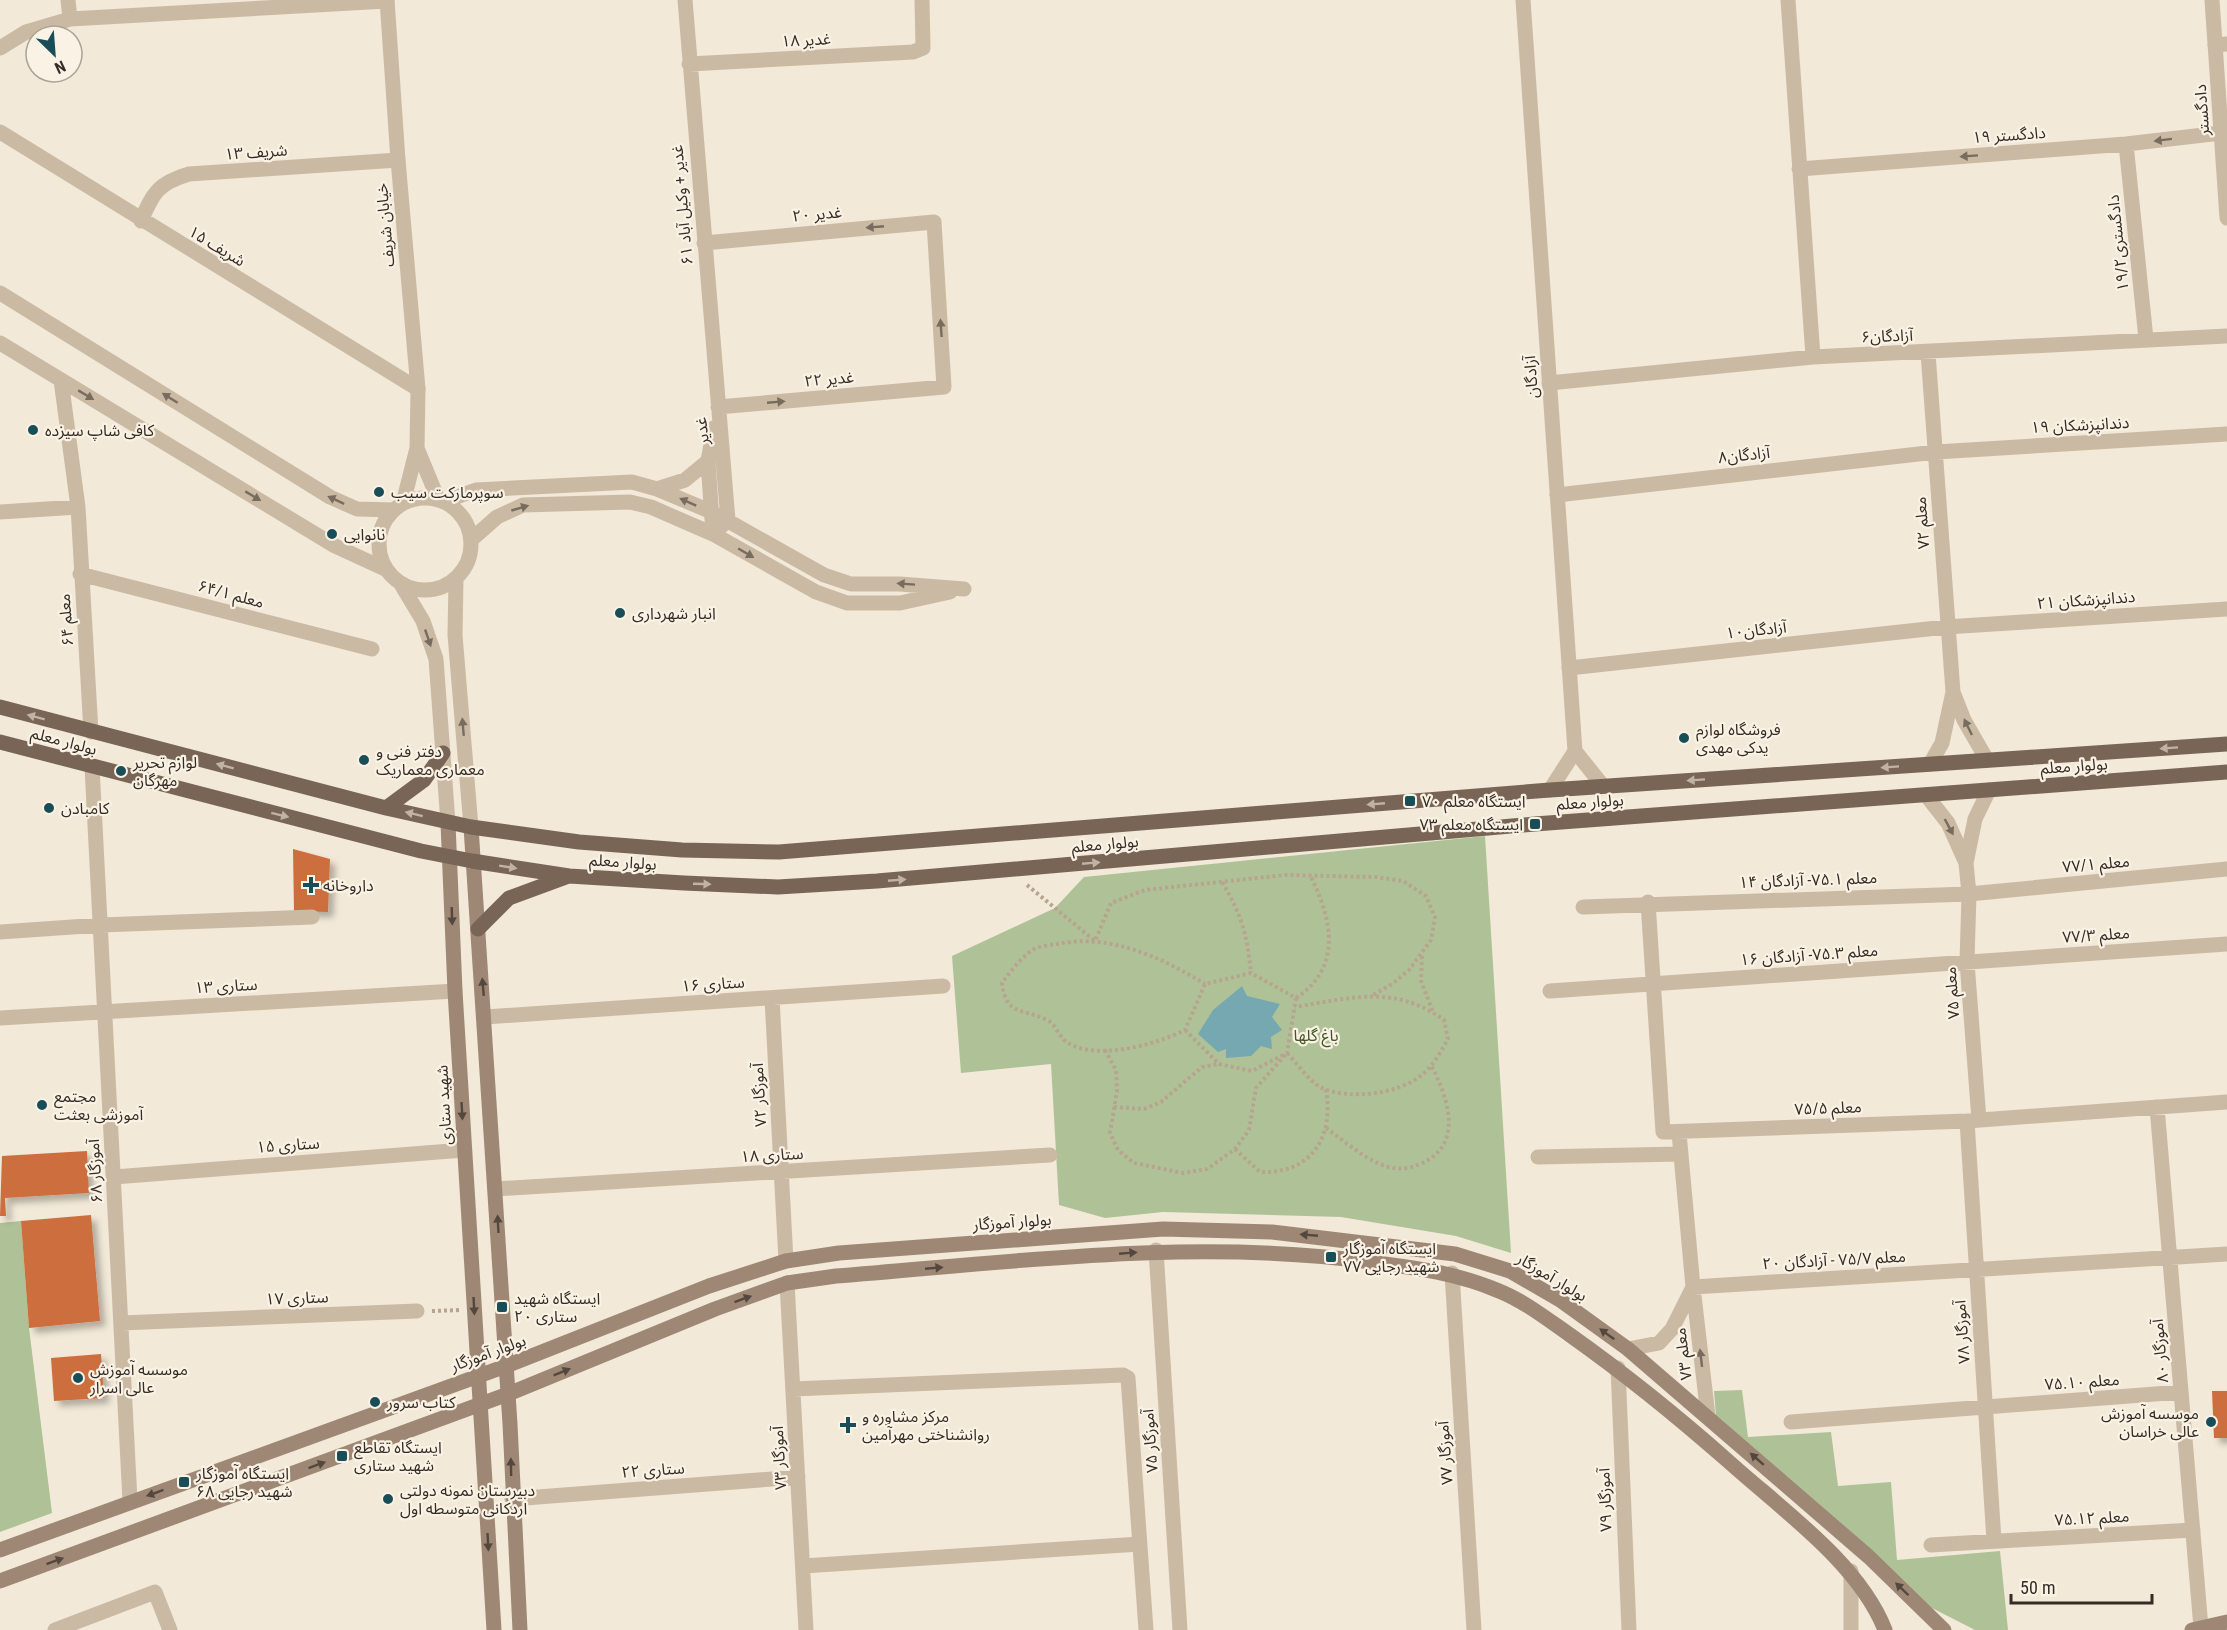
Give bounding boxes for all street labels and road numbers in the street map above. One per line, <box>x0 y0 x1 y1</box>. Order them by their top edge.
street label: غدیر ۱۸ <box>781 29 831 51</box>
street label: دادگستر <box>2191 84 2213 137</box>
street label: دادگستر ۱۹ <box>1972 123 2046 147</box>
street label: شریف ۱۳ <box>224 140 288 164</box>
street label: غدیر + وکیل آباد ۶۱ <box>667 144 697 266</box>
street label: خیابان شریف <box>372 182 398 268</box>
street label: دادگستری۱۹/۲ <box>2103 194 2133 292</box>
street label: غدیر ۲۰ <box>791 202 843 226</box>
street label: شریف ۱۵ <box>185 222 249 270</box>
street label: آزادگان۶ <box>1861 326 1915 346</box>
street label: آزادگان <box>1520 354 1542 399</box>
street label: غدیر ۲۲ <box>803 367 855 391</box>
street label: دندانپزشکان ۱۹ <box>2030 413 2130 438</box>
street label: غدیر <box>691 416 713 447</box>
street label: آزادگان۸ <box>1717 443 1772 467</box>
street label: معلم ۷۲ <box>1911 496 1936 550</box>
street label: معلم ۶۴/۱ <box>195 576 266 615</box>
street label: دندانپزشکان ۲۱ <box>2036 587 2136 614</box>
street label: معلم ۶۴ <box>55 593 80 647</box>
street label: آزادگان۱۰ <box>1725 617 1789 643</box>
street label: بولوار معلم <box>28 723 99 762</box>
street label: بولوار معلم <box>2040 754 2109 781</box>
street label: بولوار معلم <box>1556 790 1625 817</box>
street label: بولوار معلم <box>1071 832 1140 859</box>
street label: بولوار معلم <box>588 850 657 877</box>
street label: معلم ۷۷/۱ <box>2061 852 2131 879</box>
street label: معلم ۷۵.۱- آزادگان ۱۴ <box>1739 868 1878 895</box>
street label: معلم ۷۷/۳ <box>2062 923 2131 950</box>
street label: معلم ۷۵.۳- آزادگان ۱۶ <box>1739 941 1879 972</box>
street label: معلم ۷۵ <box>1941 966 1966 1020</box>
street label: ستاری ۱۶ <box>681 972 745 996</box>
street label: ستاری ۱۳ <box>194 975 258 997</box>
street label: ۷۲ آموزگار <box>748 1061 770 1127</box>
street label: شهید ستاری <box>432 1065 456 1145</box>
street label: معلم ۷۵/۵ <box>1794 1097 1862 1122</box>
street label: ستاری ۱۵ <box>256 1133 320 1157</box>
street label: آموزگار ۶۸ <box>84 1137 106 1203</box>
street label: ستاری ۱۸ <box>740 1144 804 1166</box>
street label: بولوار آموزگار <box>971 1210 1052 1234</box>
street label: معلم ۷۵/۷ - آزادگان ۲۰ <box>1762 1247 1906 1276</box>
street label: بولوار آموزگار <box>1512 1248 1591 1305</box>
street label: ستاری ۱۷ <box>265 1287 329 1309</box>
street label: آموزگار ۷۸ <box>1950 1298 1974 1365</box>
street label: آموزگار ۸۰ <box>2148 1317 2172 1384</box>
street label: معلم ۷۳ <box>1670 1326 1699 1381</box>
street label: بولوار آموزگار <box>447 1331 528 1376</box>
street label: معلم ۷۵.۱۰ <box>2044 1370 2120 1397</box>
street label: آموزگار ۷۵ <box>1138 1407 1162 1474</box>
street label: ۷۷ آموزگار <box>1433 1419 1457 1486</box>
street label: ۷۳ آموزگار <box>768 1424 790 1490</box>
street label: ستاری ۲۲ <box>621 1458 685 1482</box>
street label: ۷۹ آموزگار <box>1594 1466 1616 1532</box>
street label: معلم ۷۵.۱۲ <box>2054 1507 2130 1532</box>

